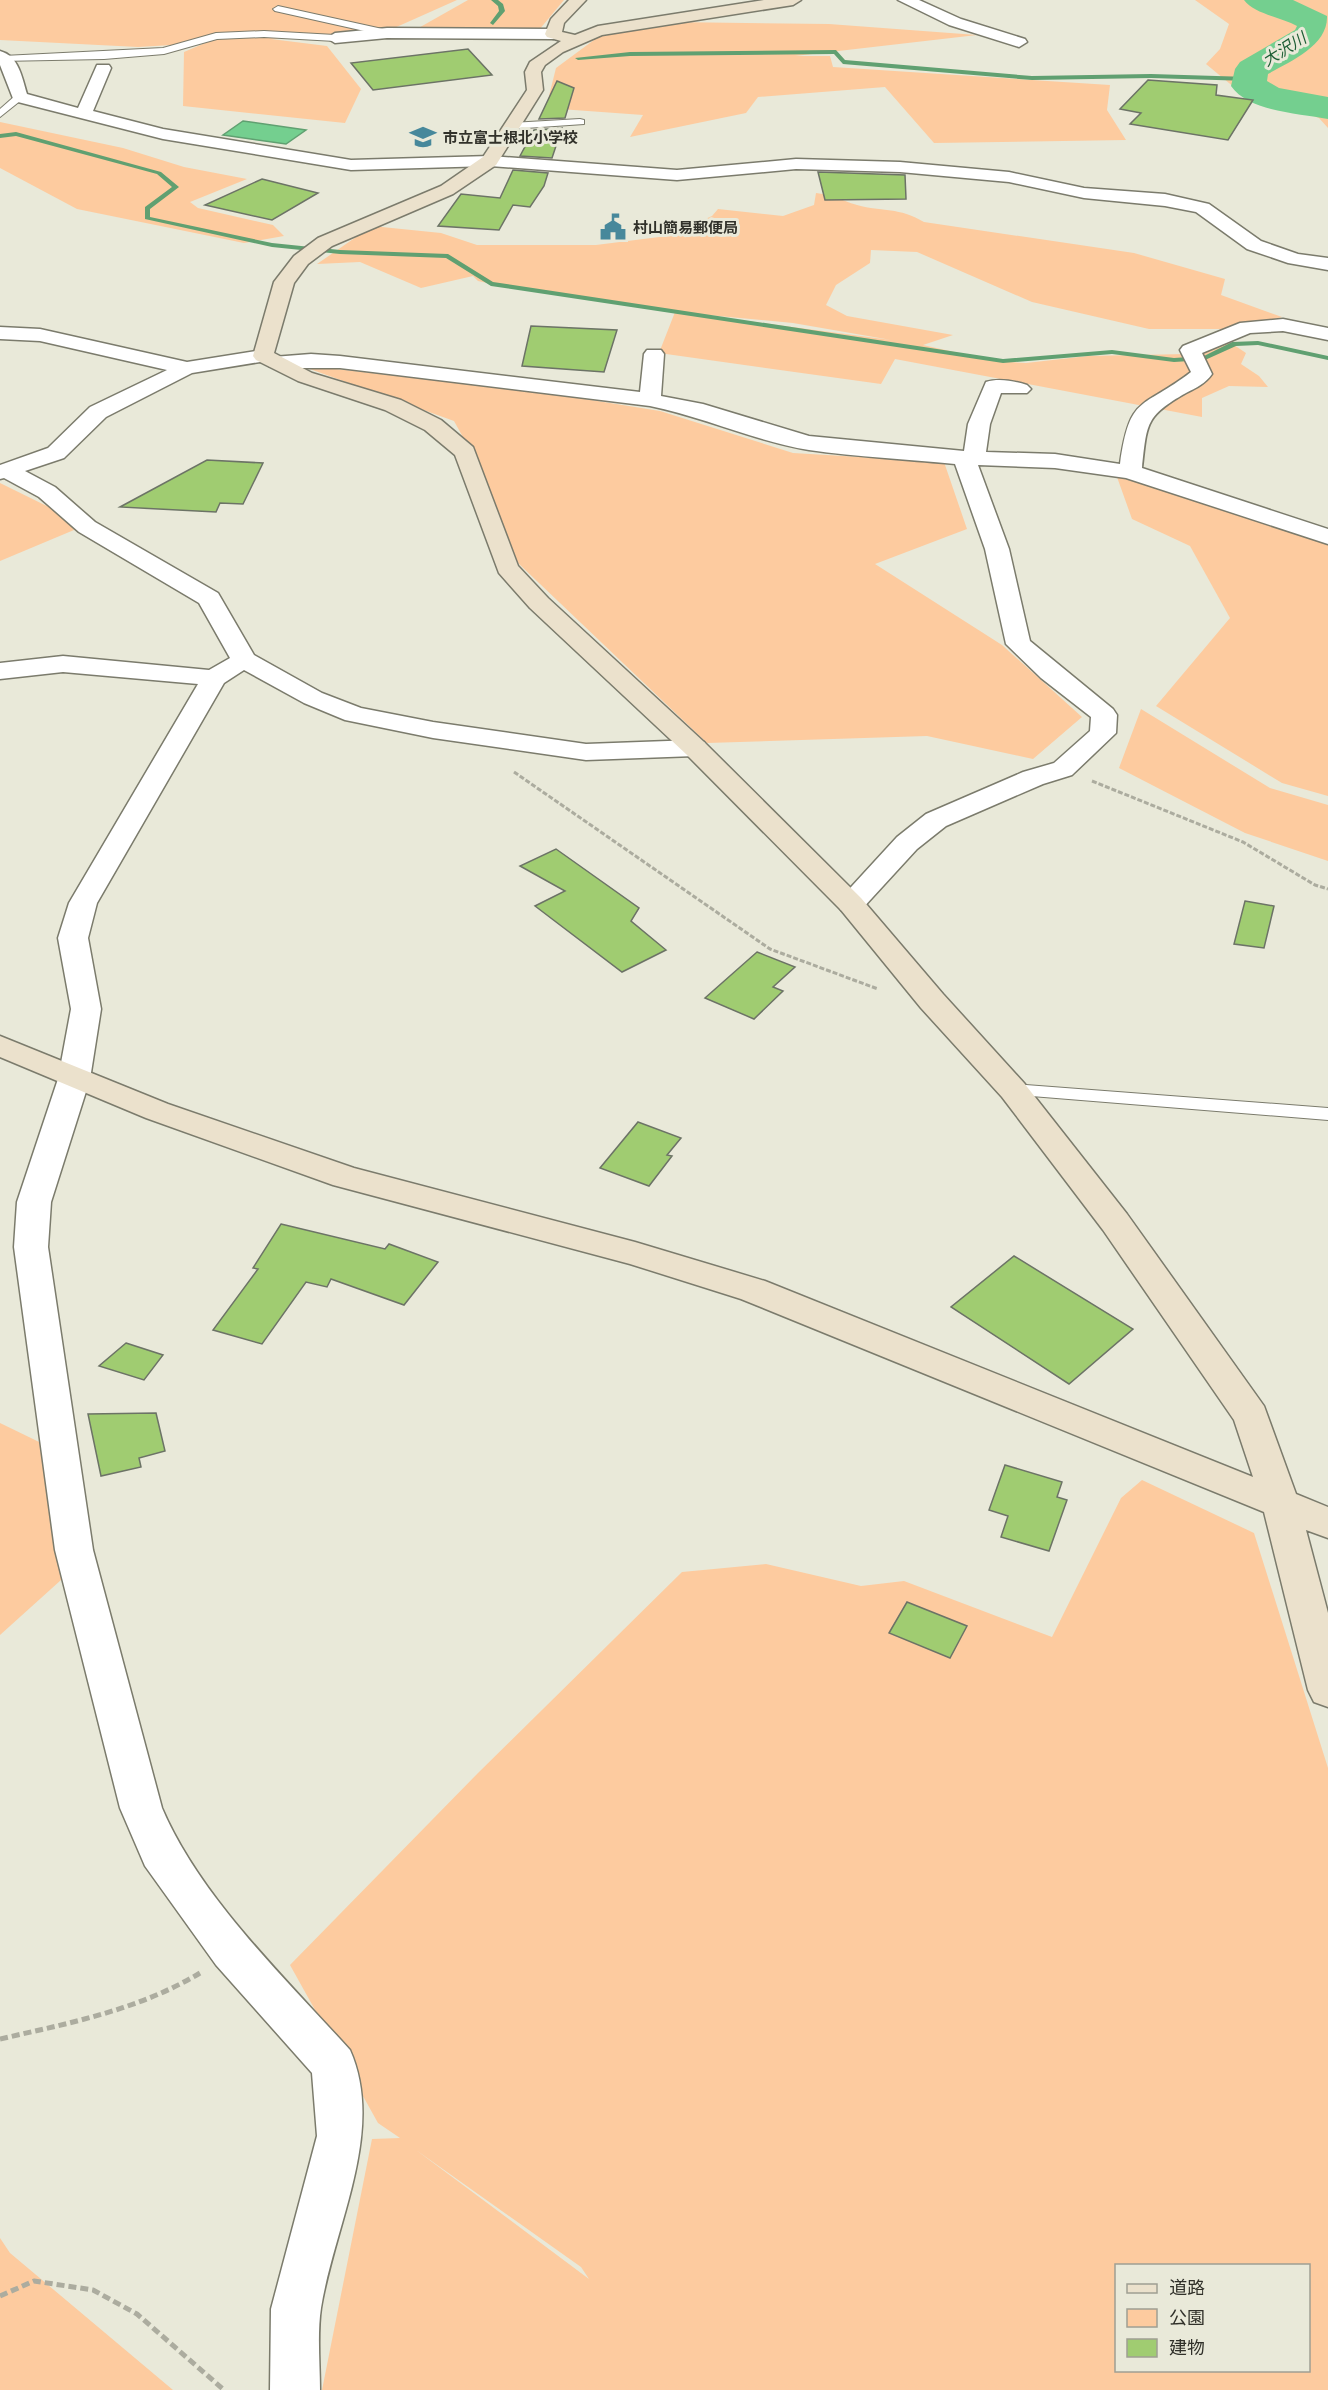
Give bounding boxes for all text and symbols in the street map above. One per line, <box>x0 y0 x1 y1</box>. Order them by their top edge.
water label: 大沢川 <box>1257 25 1312 72</box>
school or university icon: 市立富士根北小学校 <box>408 122 438 152</box>
place label: 市立富士根北小学校 <box>443 126 578 149</box>
public building icon: 村山簡易郵便局 <box>598 212 628 242</box>
place label: 村山簡易郵便局 <box>633 216 738 239</box>
legend <box>1115 2264 1310 2372</box>
text: 道路 <box>1169 2274 1205 2301</box>
text: 公園 <box>1169 2304 1205 2331</box>
text: 建物 <box>1169 2334 1205 2361</box>

